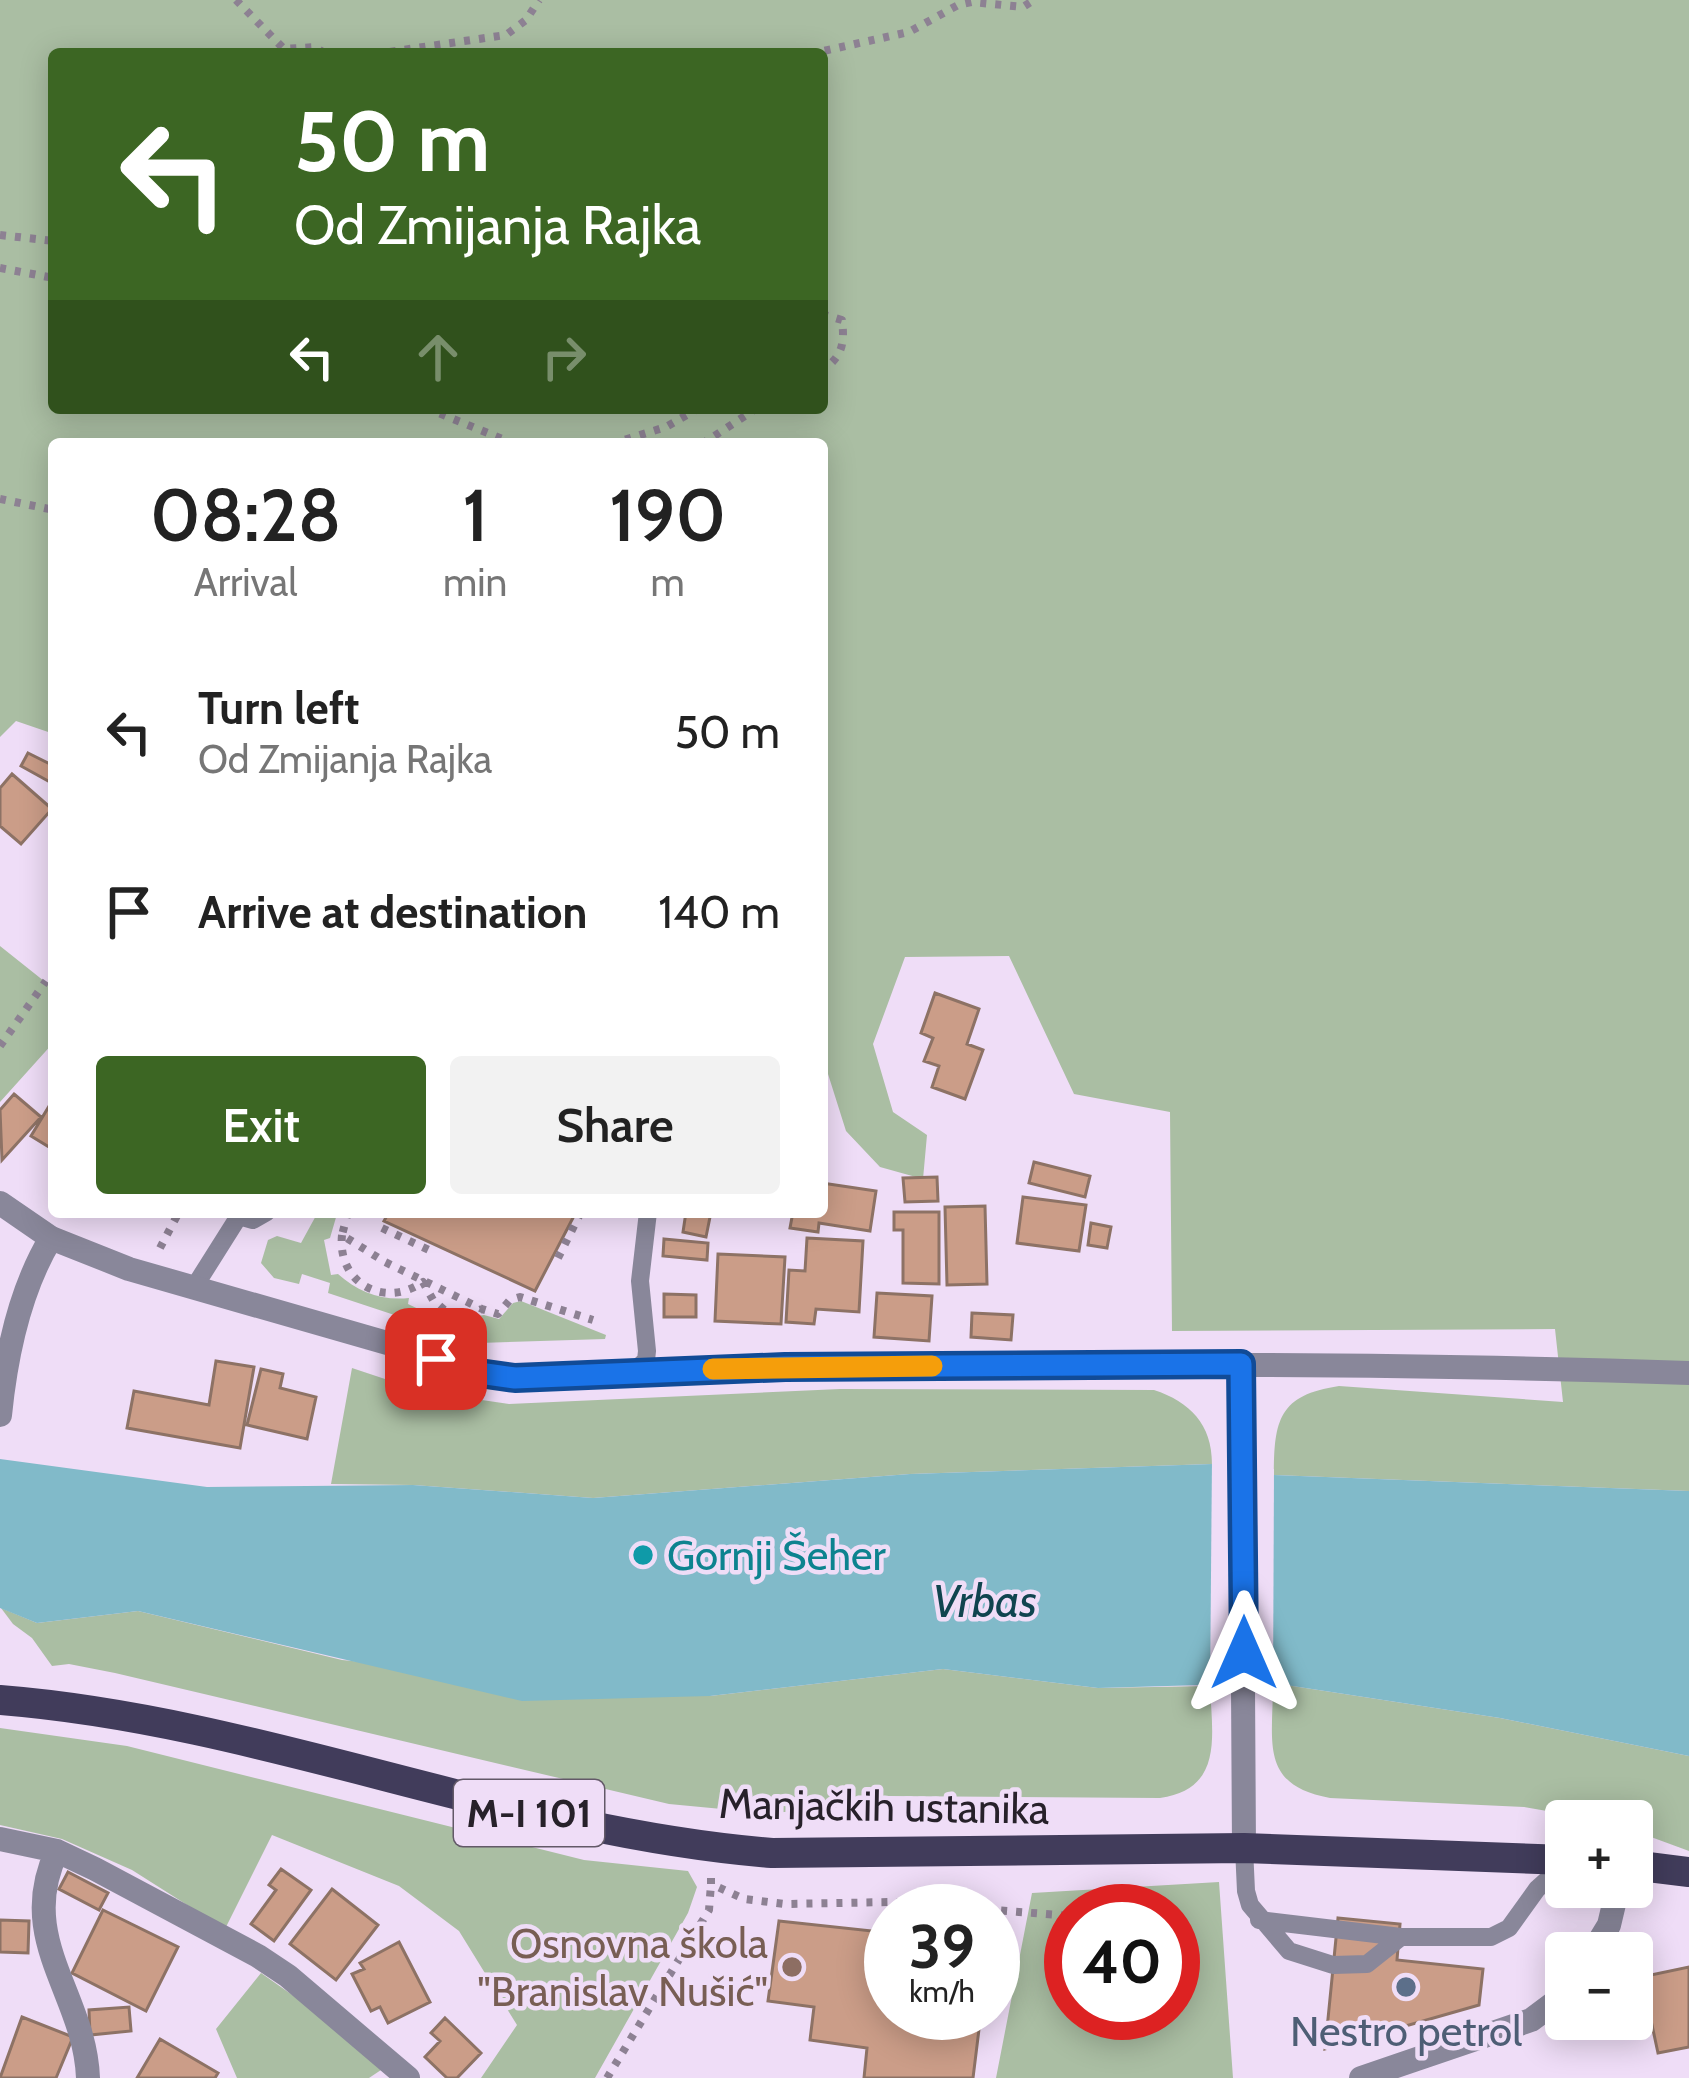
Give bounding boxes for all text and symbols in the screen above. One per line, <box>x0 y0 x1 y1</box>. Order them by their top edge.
text: 50 m <box>294 90 490 192</box>
icon: left <box>96 96 252 252</box>
text: Od Zmijanja Rajka <box>294 192 701 258</box>
icon: left <box>279 324 345 390</box>
icon: ahead <box>405 324 471 390</box>
icon: right <box>531 324 597 390</box>
text: 08:28 <box>150 472 341 559</box>
text: 1 <box>463 472 488 559</box>
text: 190 <box>609 472 726 559</box>
text: Arrival <box>194 558 297 606</box>
text: min <box>443 558 507 606</box>
text: m <box>651 558 685 606</box>
text: Turn left <box>198 681 360 735</box>
icon: left <box>96 699 162 765</box>
text: 50 m <box>675 705 780 759</box>
text: Od Zmijanja Rajka <box>198 735 492 783</box>
icon: arrive <box>96 879 162 945</box>
text: Arrive at destination <box>198 885 587 939</box>
text: 140 m <box>658 885 780 939</box>
button: Exit <box>96 1056 426 1194</box>
button: Share <box>450 1056 780 1194</box>
pin <box>385 1308 487 1410</box>
icon: arrive <box>403 1326 469 1392</box>
place label: Gornji Šeher <box>667 1529 886 1581</box>
marker: Gornji Šeher <box>630 1542 656 1568</box>
water label: Vrbas <box>933 1574 1037 1628</box>
position arrow <box>1181 1590 1307 1716</box>
street label: Manjačkih ustanika <box>718 1777 1050 1835</box>
road number: M-I 101 <box>454 1780 604 1846</box>
map controls <box>1545 1800 1653 2040</box>
button: + <box>1545 1800 1653 1908</box>
speed limit sign: 40 <box>1044 1884 1200 2040</box>
text: 39 <box>909 1910 975 1983</box>
place label: Osnovna škola "Branislav Nušić" <box>477 1917 768 2017</box>
button: − <box>1545 1932 1653 2040</box>
marker: Osnovna škola "Branislav Nušić" <box>779 1954 805 1980</box>
text: km/h <box>909 1973 975 2010</box>
marker: Nestro petrol <box>1393 1974 1419 2000</box>
place label: Nestro petrol <box>1290 2005 1522 2057</box>

